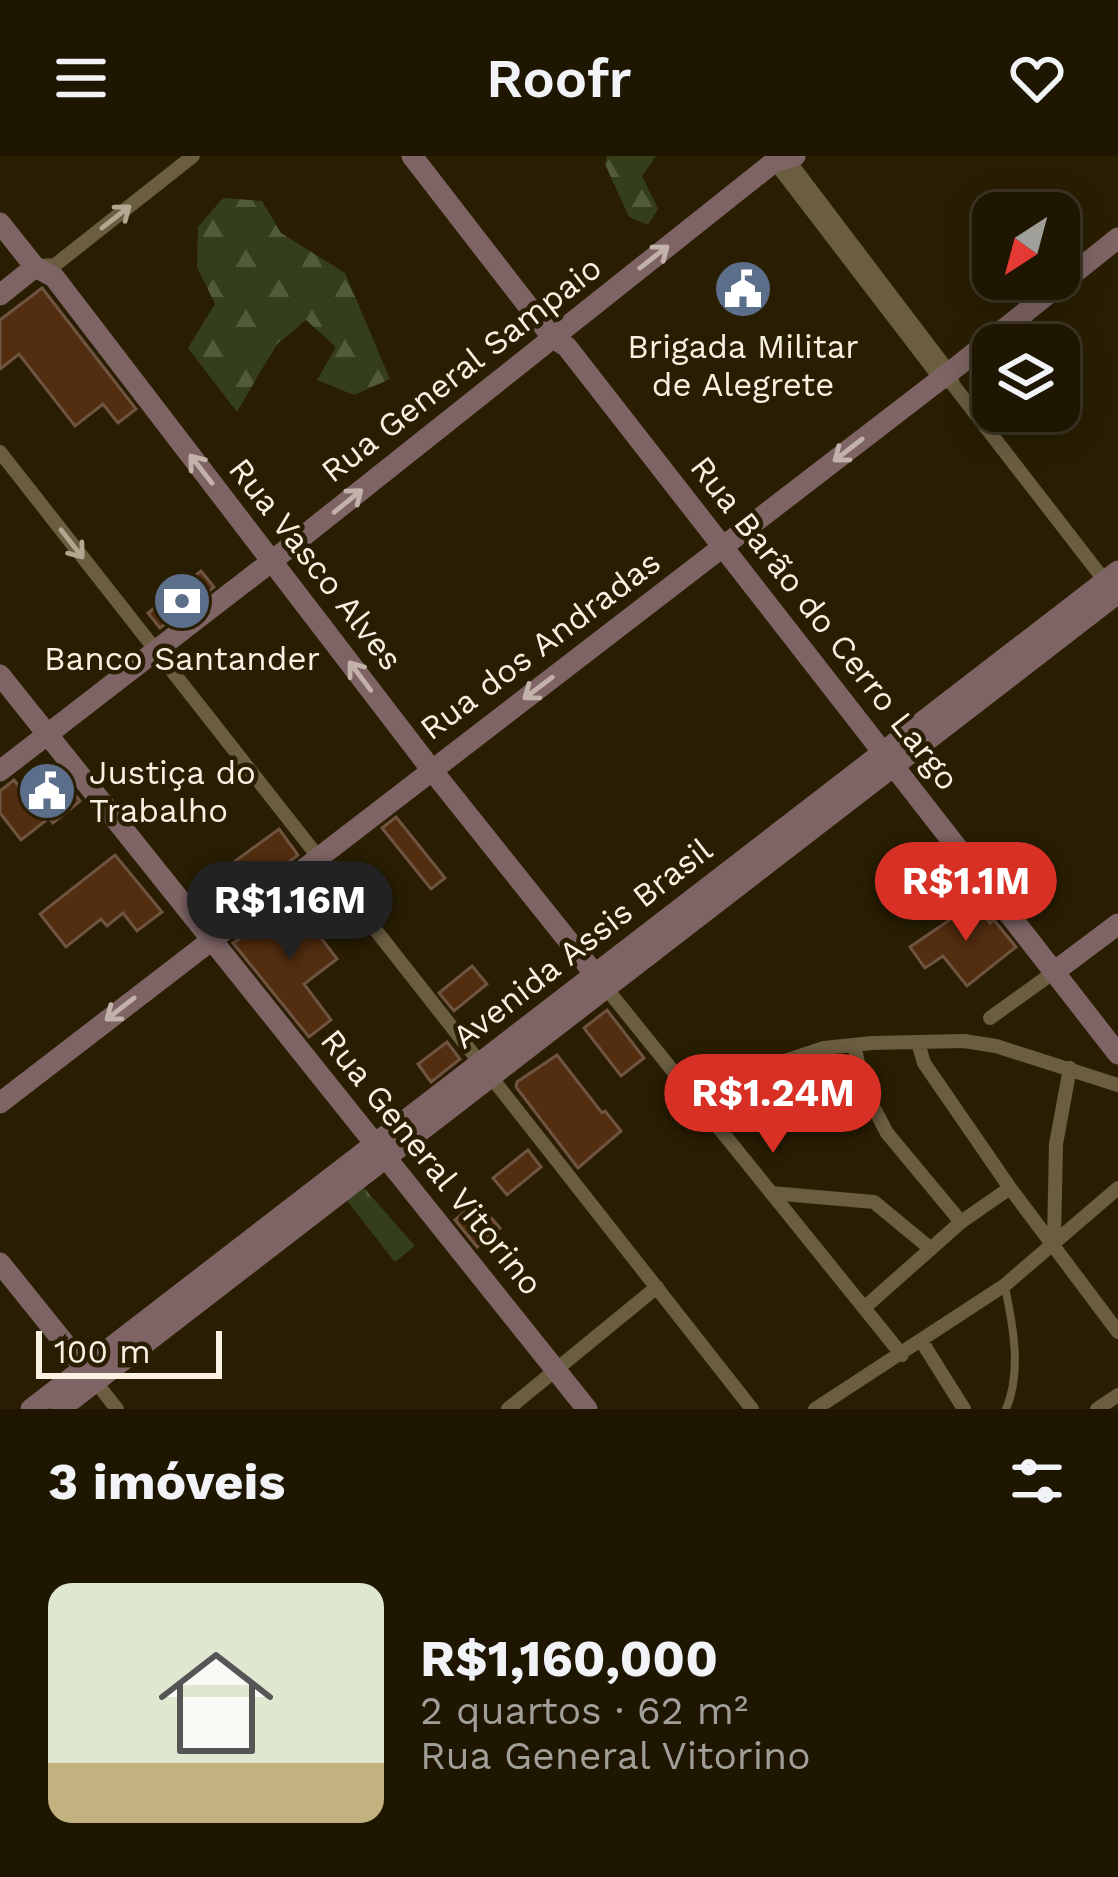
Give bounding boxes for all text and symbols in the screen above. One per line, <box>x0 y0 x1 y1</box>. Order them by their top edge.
icon: menu <box>48 45 114 111</box>
icon: heart <box>1004 45 1070 111</box>
text: Roofr <box>486 47 632 110</box>
north arrow <box>972 192 1080 300</box>
map controls <box>972 192 1080 432</box>
one-way arrow <box>100 204 132 231</box>
one-way arrow <box>638 244 670 271</box>
street label: Rua General Sampaio <box>313 248 609 490</box>
public building icon: Brigada Militar de Alegrete <box>712 258 774 320</box>
button: layers <box>972 324 1080 432</box>
place label: Brigada Militar de Alegrete <box>627 327 859 404</box>
one-way arrow <box>832 436 864 463</box>
street label: Rua Barão do Cerro Largo <box>682 448 968 798</box>
street label: Rua Vasco Alves <box>221 450 411 678</box>
one-way arrow <box>188 453 215 485</box>
one-way arrow <box>331 488 363 515</box>
one-way arrow <box>58 528 85 560</box>
street label: Rua dos Andradas <box>412 542 668 748</box>
bank icon: Banco Santander <box>151 570 213 632</box>
place label: Banco Santander <box>44 639 320 678</box>
one-way arrow <box>348 660 373 693</box>
one-way arrow <box>523 674 555 700</box>
place label: Justiça do Trabalho <box>89 753 256 830</box>
public building icon: Justiça do Trabalho <box>16 760 78 822</box>
street label: Avenida Assis Brasil <box>445 830 719 1056</box>
pin: R$1.1M <box>868 842 1064 944</box>
text: R$1.1M <box>902 858 1030 903</box>
pin: R$1.16M <box>179 861 401 963</box>
text: R$1.16M <box>214 877 366 922</box>
one-way arrow <box>105 995 137 1022</box>
street label: Rua General Vitorino <box>313 1021 551 1303</box>
pin: R$1.24M <box>662 1054 884 1156</box>
text: R$1.24M <box>691 1070 855 1115</box>
scale bar <box>36 1325 222 1378</box>
text: 100 m <box>54 1332 151 1371</box>
icon: filters <box>1004 1448 1070 1514</box>
text: 3 imóveis <box>48 1452 285 1511</box>
text: R$1,160,000 <box>420 1629 718 1688</box>
icon: home <box>144 1631 288 1775</box>
text: 2 quartos · 62 m² <box>420 1688 748 1733</box>
text: Rua General Vitorino <box>420 1733 811 1778</box>

